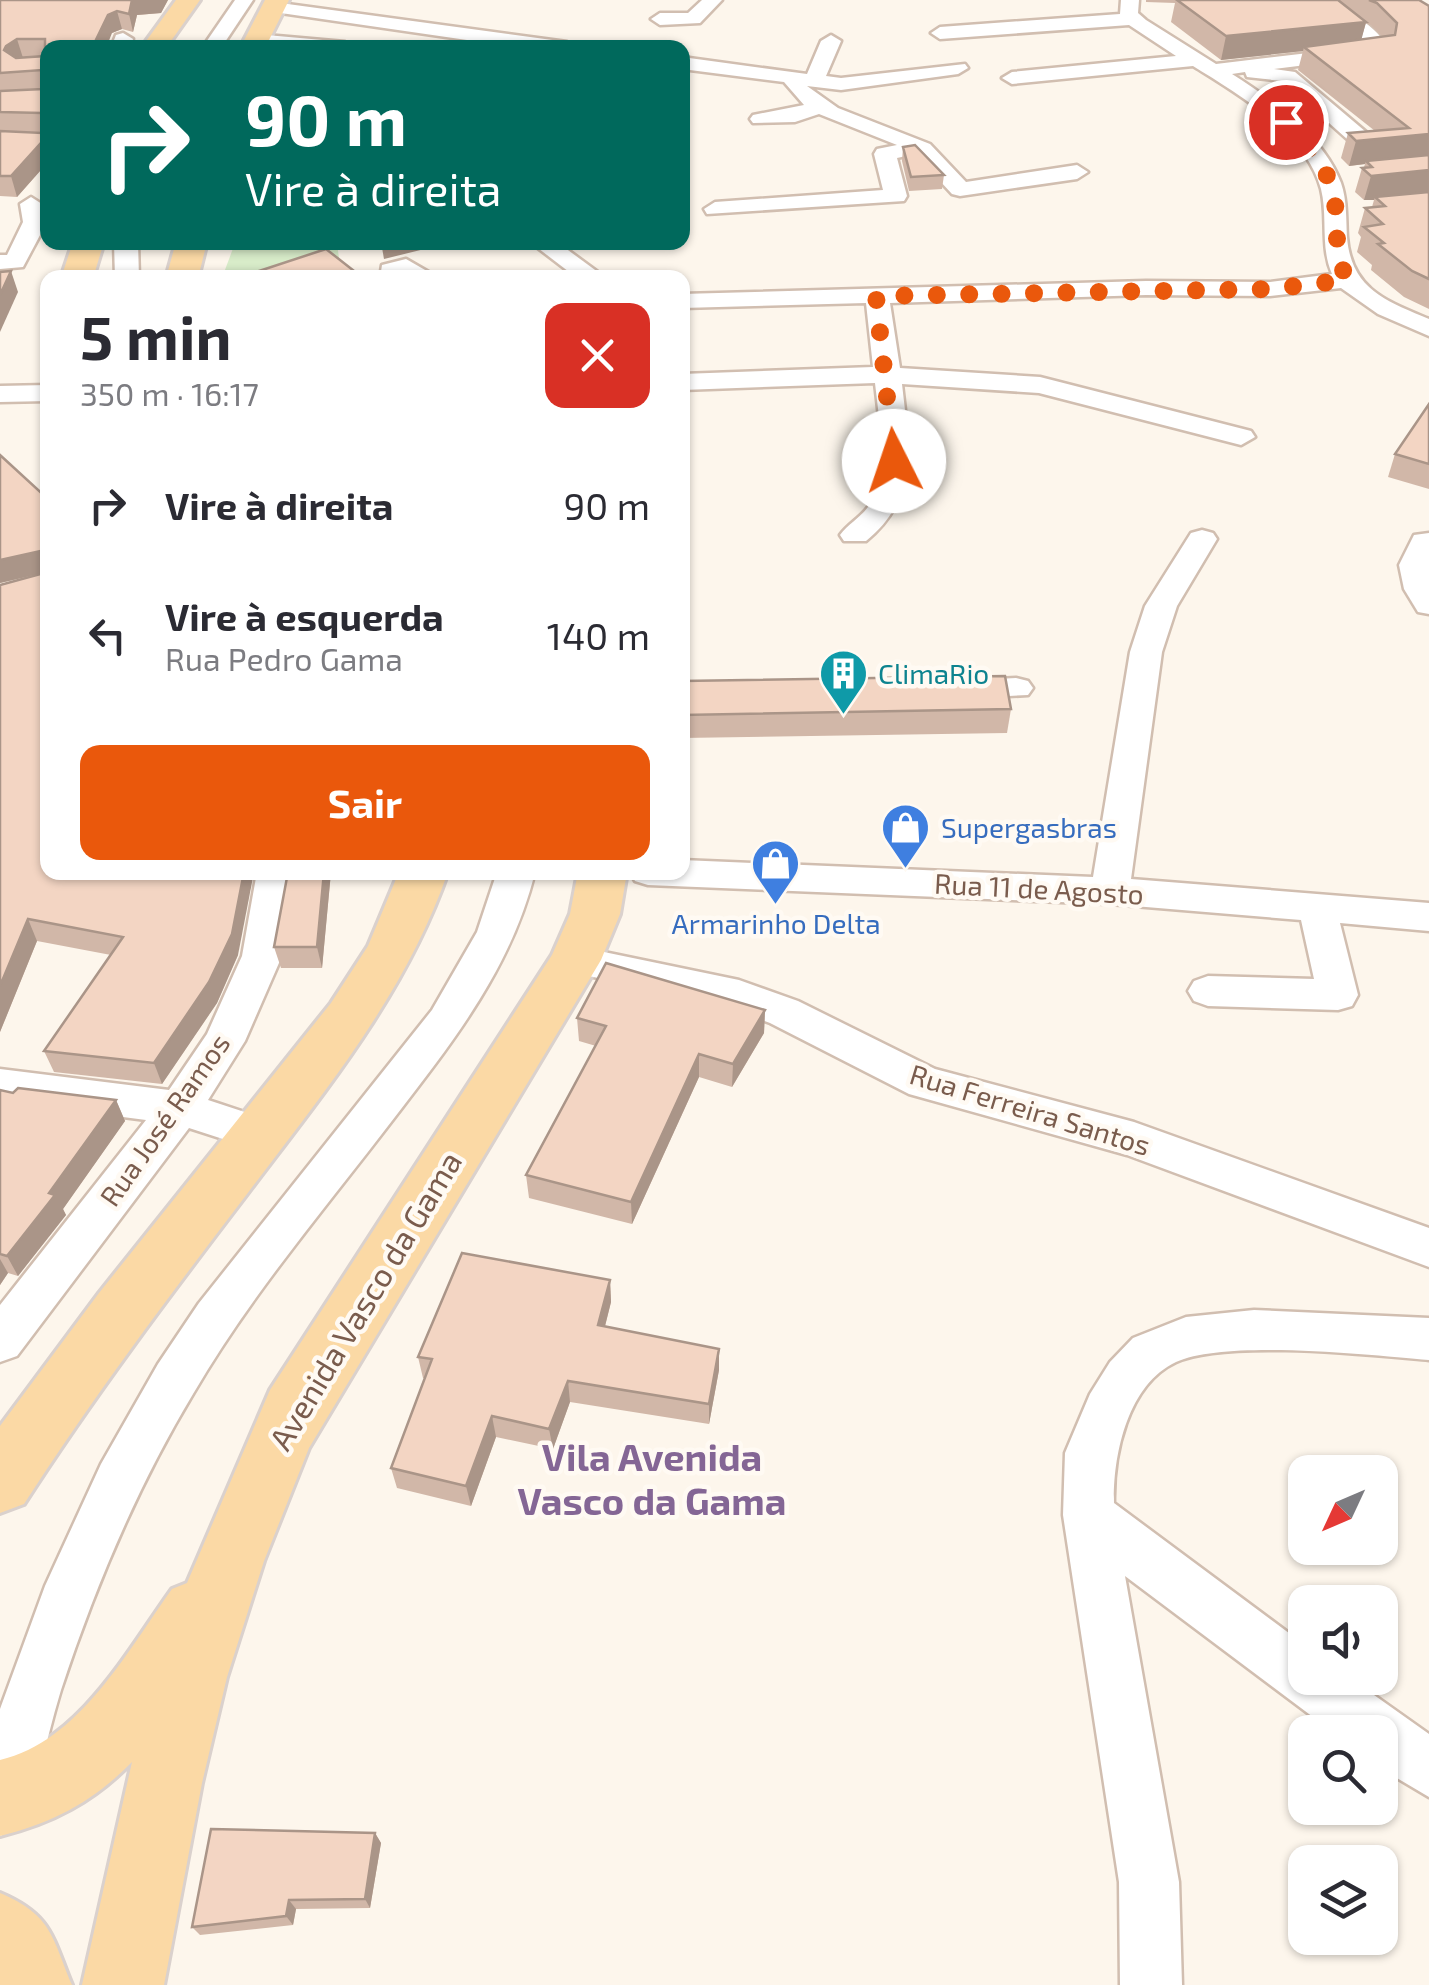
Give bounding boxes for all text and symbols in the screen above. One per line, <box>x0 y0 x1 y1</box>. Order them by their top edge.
text: 90 m <box>245 76 407 160</box>
icon: right <box>80 80 210 210</box>
pin <box>1244 80 1329 165</box>
icon: arrive <box>1259 95 1314 150</box>
text: Vire à direita <box>245 161 502 215</box>
text: 5 min <box>80 300 232 372</box>
button: close <box>545 303 650 408</box>
text: 350 m · 16:17 <box>80 374 259 412</box>
position arrow <box>842 409 946 513</box>
icon: right <box>80 478 135 533</box>
text: Vire à direita <box>165 482 393 528</box>
text: 90 m <box>564 482 650 528</box>
text: Vire à esquerda <box>165 593 444 639</box>
icon: left <box>80 608 135 663</box>
text: 140 m <box>547 612 650 658</box>
text: Rua Pedro Gama <box>165 639 403 677</box>
building icon: ClimaRio <box>817 648 869 716</box>
place label: ClimaRio <box>878 656 989 690</box>
button: Sair <box>80 745 650 860</box>
shop icon: Supergasbras <box>880 802 932 870</box>
place label: Supergasbras <box>941 810 1117 844</box>
shop icon: Armarinho Delta <box>750 838 802 906</box>
street label: Rua 11 de Agosto <box>933 866 1145 910</box>
place label: Armarinho Delta <box>671 906 881 940</box>
street label: Rua José Ramos <box>92 1027 236 1212</box>
street label: Rua Ferreira Santos <box>906 1056 1155 1162</box>
street label: Avenida Vasco da Gama <box>260 1144 469 1456</box>
district label: Vila Avenida Vasco da Gama <box>518 1433 786 1523</box>
north arrow <box>1288 1455 1398 1565</box>
map controls <box>1288 1455 1398 1955</box>
button: sound <box>1288 1585 1398 1695</box>
button: search <box>1288 1715 1398 1825</box>
button: layers <box>1288 1845 1398 1955</box>

